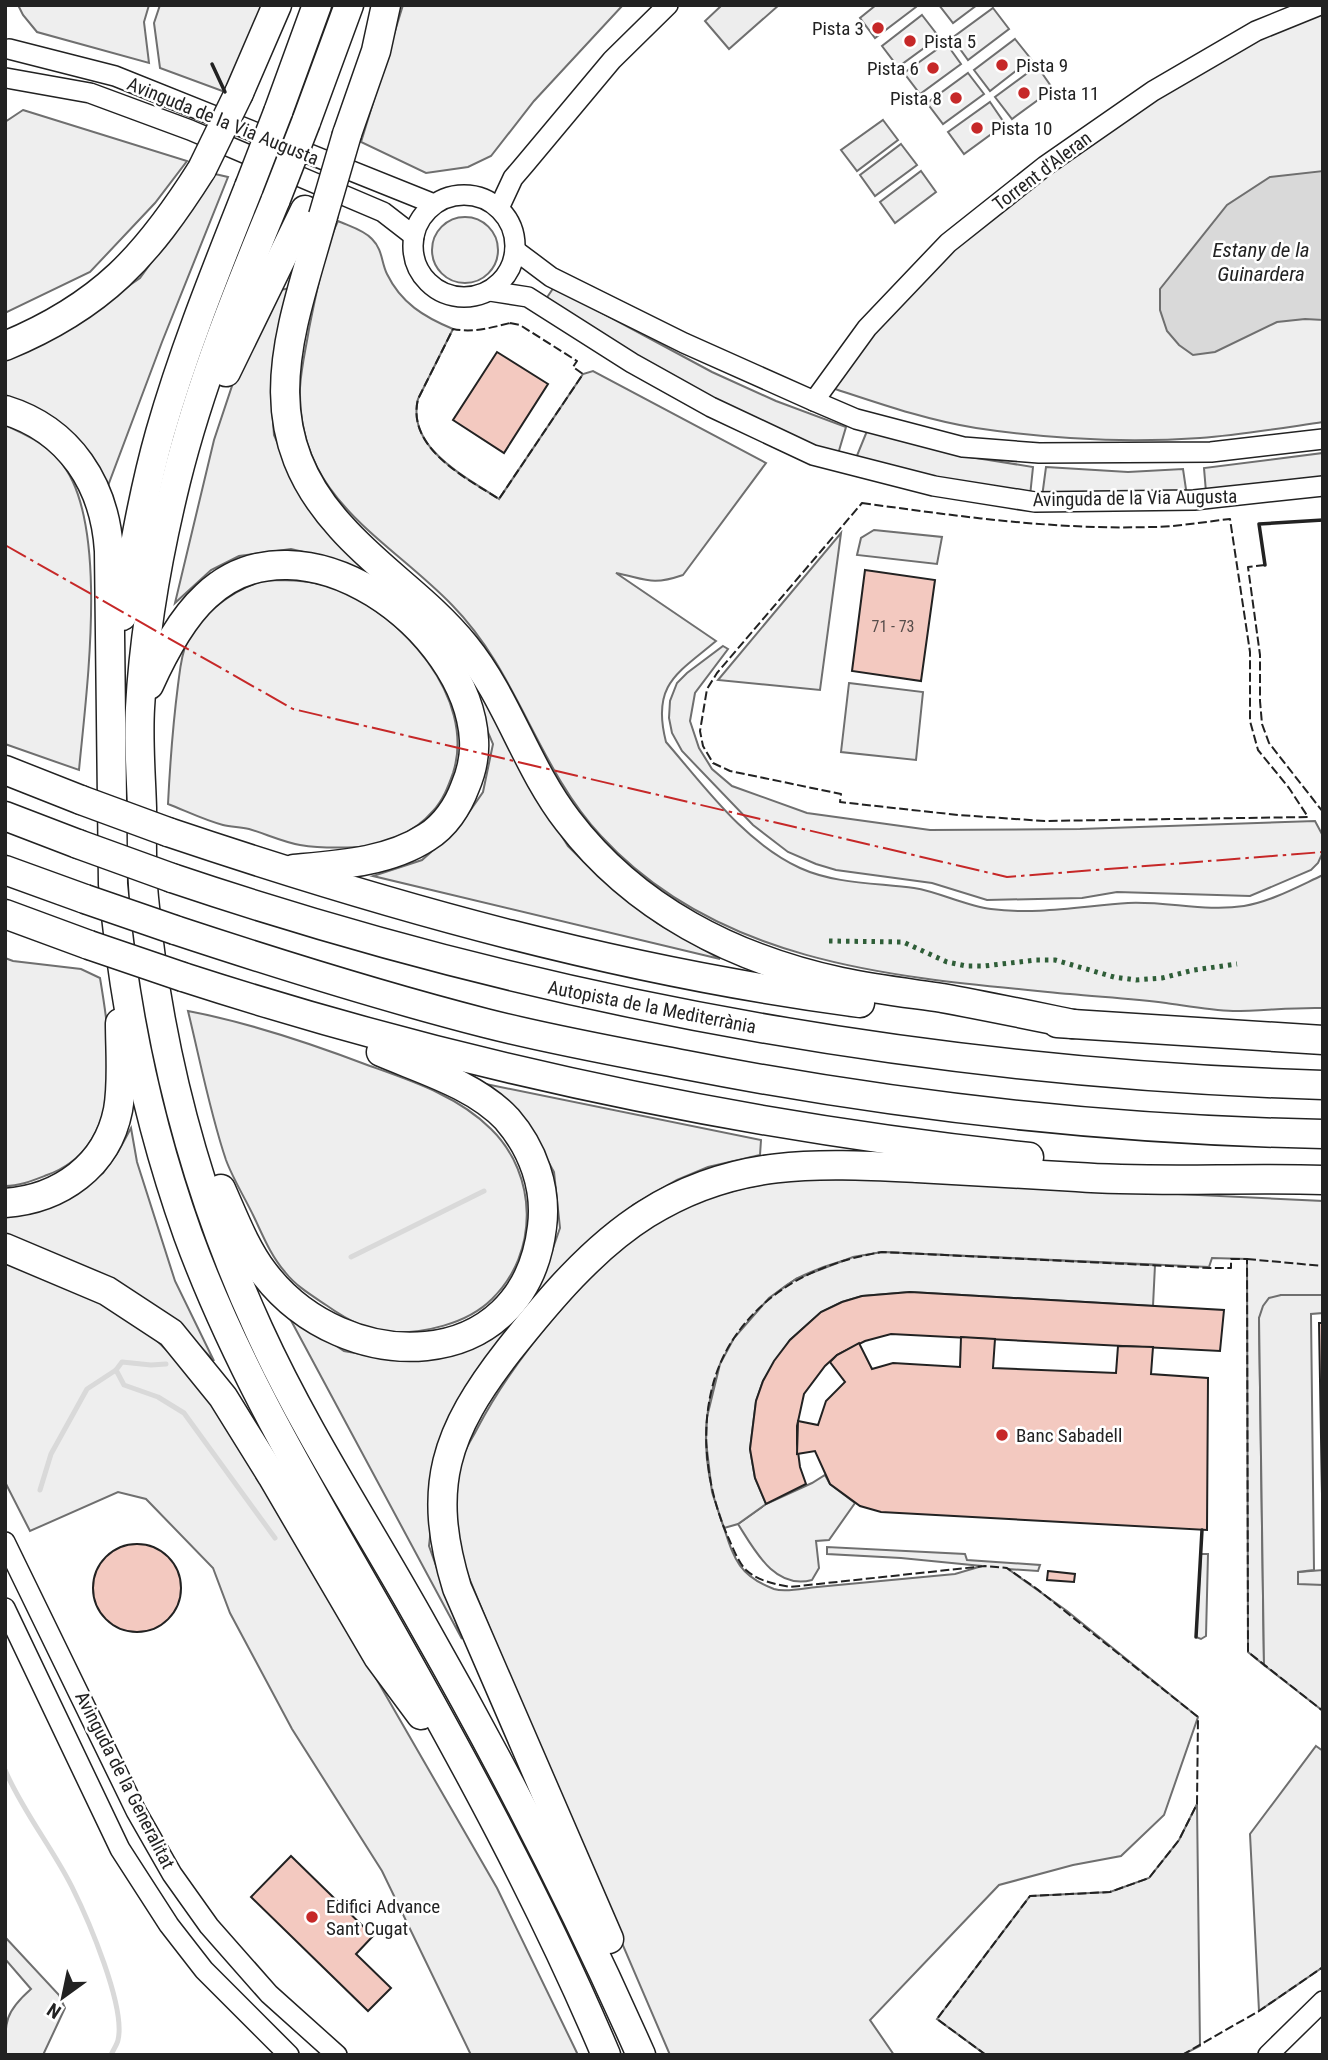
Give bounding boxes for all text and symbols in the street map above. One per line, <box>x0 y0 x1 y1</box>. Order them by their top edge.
place label: Pista 3 <box>812 17 864 40</box>
marker: Pista 3 <box>870 20 886 36</box>
place label: Pista 5 <box>924 30 976 53</box>
marker: Pista 5 <box>902 33 918 49</box>
place label: Pista 9 <box>1016 54 1068 77</box>
place label: Pista 6 <box>867 57 919 80</box>
marker: Pista 9 <box>994 57 1010 73</box>
marker: Pista 6 <box>925 60 941 76</box>
street label: Avinguda de la Via Augusta <box>124 72 322 170</box>
place label: Pista 11 <box>1038 82 1099 105</box>
marker: Pista 11 <box>1016 85 1032 101</box>
place label: Pista 8 <box>890 87 942 110</box>
marker: Pista 8 <box>948 90 964 106</box>
place label: Pista 10 <box>991 117 1052 140</box>
marker: Pista 10 <box>969 120 985 136</box>
street label: Torrent d'Aleran <box>988 126 1096 216</box>
water label: Estany de la Guinardera <box>1212 238 1310 286</box>
street label: Avinguda de la Via Augusta <box>1033 485 1237 511</box>
house number: 71 - 73 <box>872 617 914 636</box>
street label: Autopista de la Mediterrània <box>546 976 758 1038</box>
place label: Banc Sabadell <box>1016 1424 1122 1447</box>
marker: Banc Sabadell <box>994 1427 1010 1443</box>
street label: Avinguda de la Generalitat <box>70 1687 180 1873</box>
place label: Edifici Advance Sant Cugat <box>326 1895 440 1940</box>
marker: Edifici Advance Sant Cugat <box>304 1909 320 1925</box>
north arrow <box>28 1962 98 2032</box>
text: N <box>43 1998 65 2024</box>

